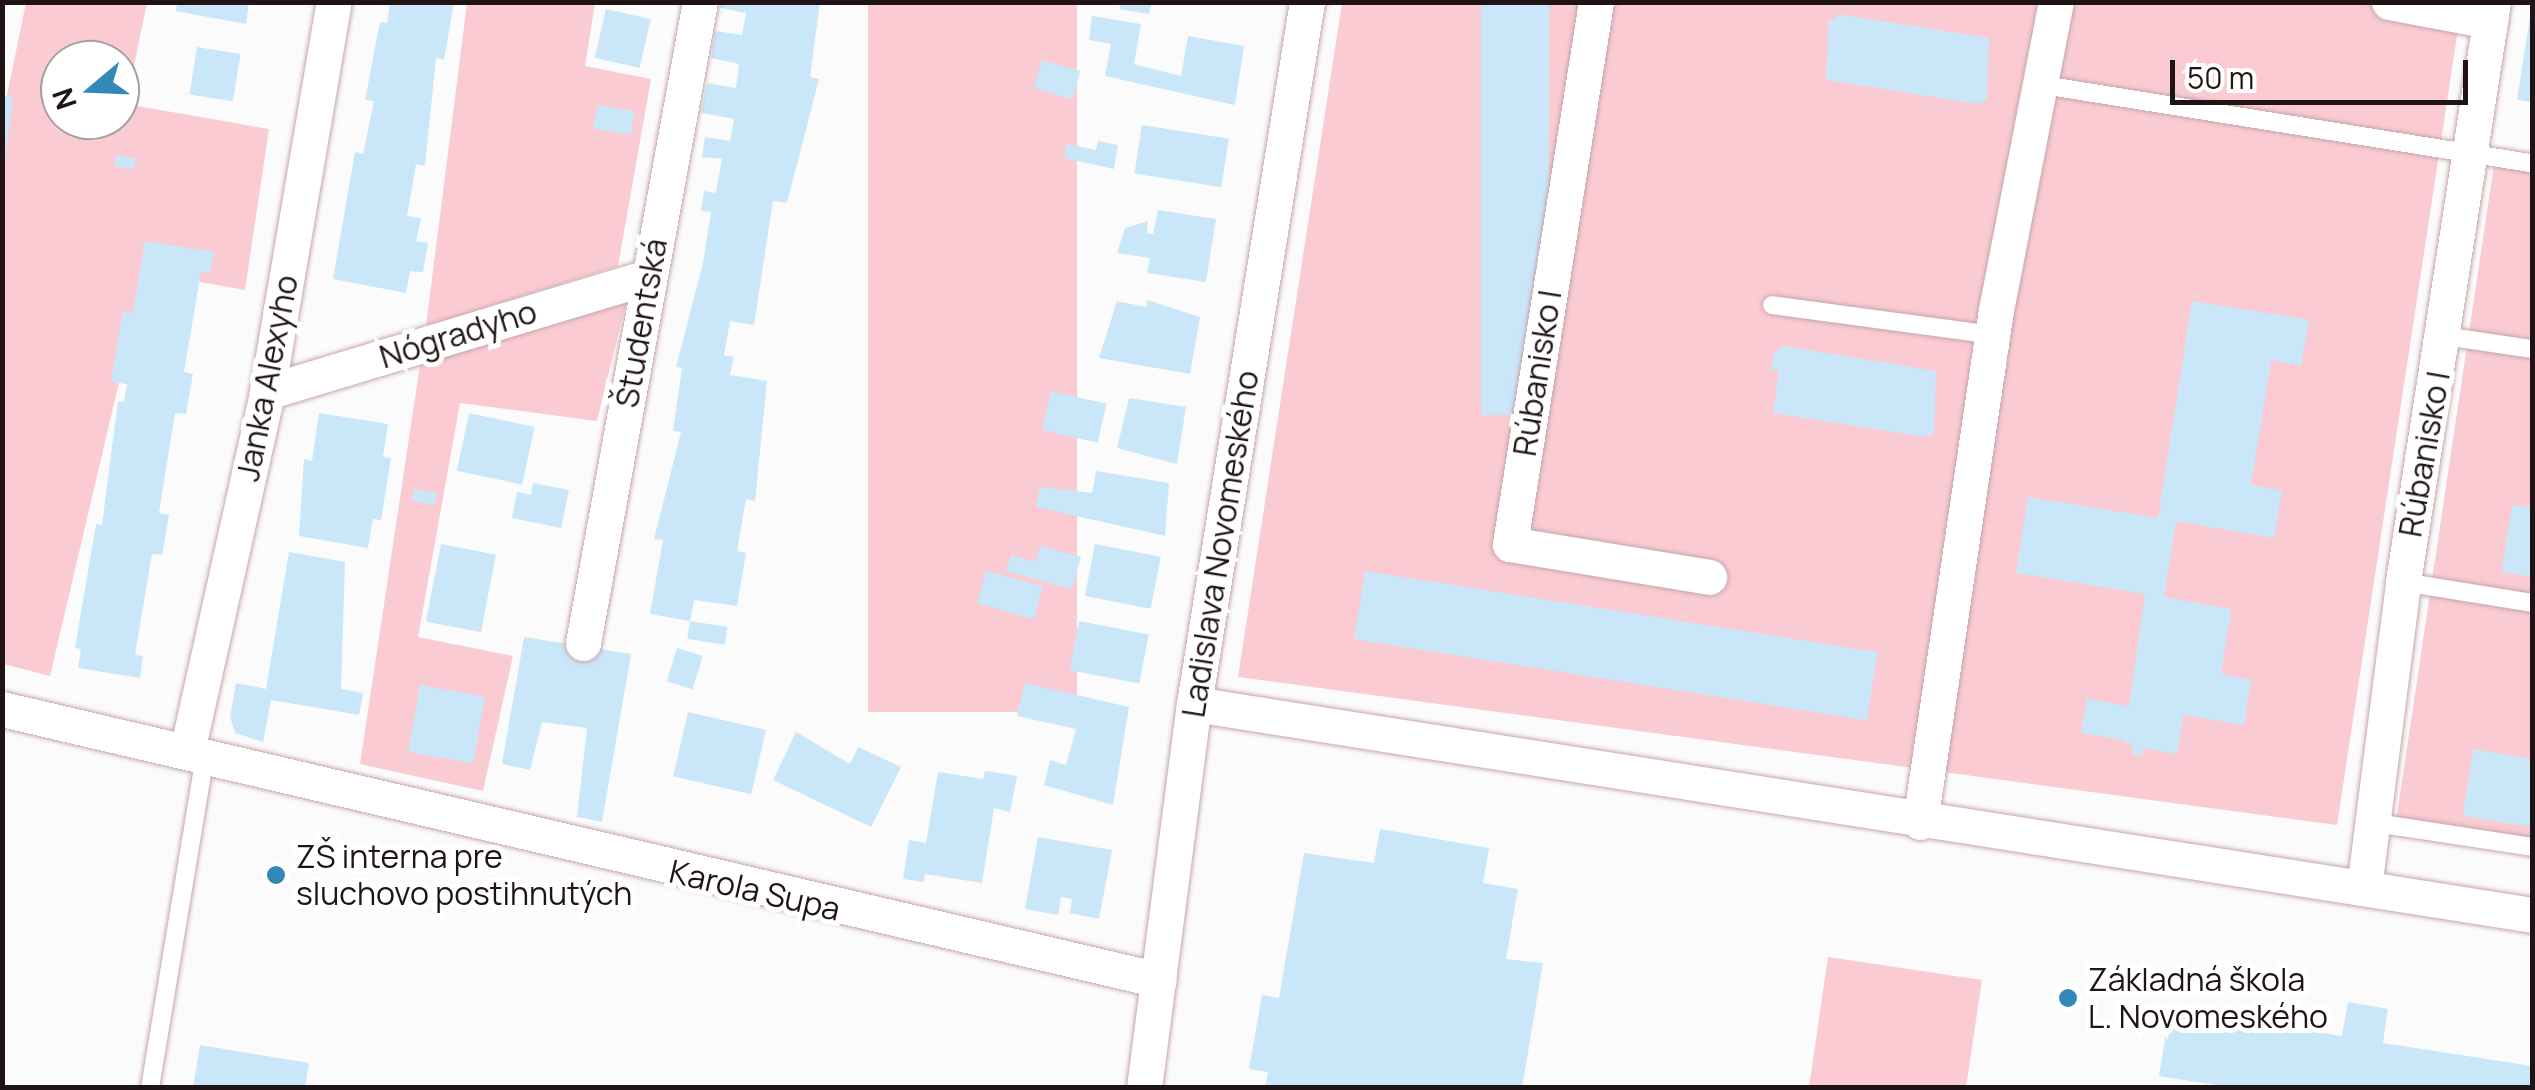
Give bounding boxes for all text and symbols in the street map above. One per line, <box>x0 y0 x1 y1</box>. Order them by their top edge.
north arrow <box>40 40 140 140</box>
scale bar <box>2175 40 2472 102</box>
text: 50 m <box>2187 57 2254 98</box>
text: N <box>42 83 85 115</box>
street label: Študentská <box>607 235 675 411</box>
street label: Janka Alexyho <box>228 272 306 484</box>
street label: Rúbanisko I <box>1505 287 1569 459</box>
street label: Nógradyho <box>375 292 541 376</box>
street label: Ladislava Novomeského <box>1174 368 1266 720</box>
street label: Rúbanisko I <box>2391 368 2457 540</box>
place label: ZŠ interna pre sluchovo postihnutých <box>296 838 632 913</box>
street label: Karola Supa <box>666 852 844 928</box>
marker: ZŠ interna pre sluchovo postihnutých <box>265 864 287 886</box>
place label: Základná škola L. Novomeského <box>2088 961 2328 1036</box>
marker: Základná škola L. Novomeského <box>2057 987 2079 1009</box>

